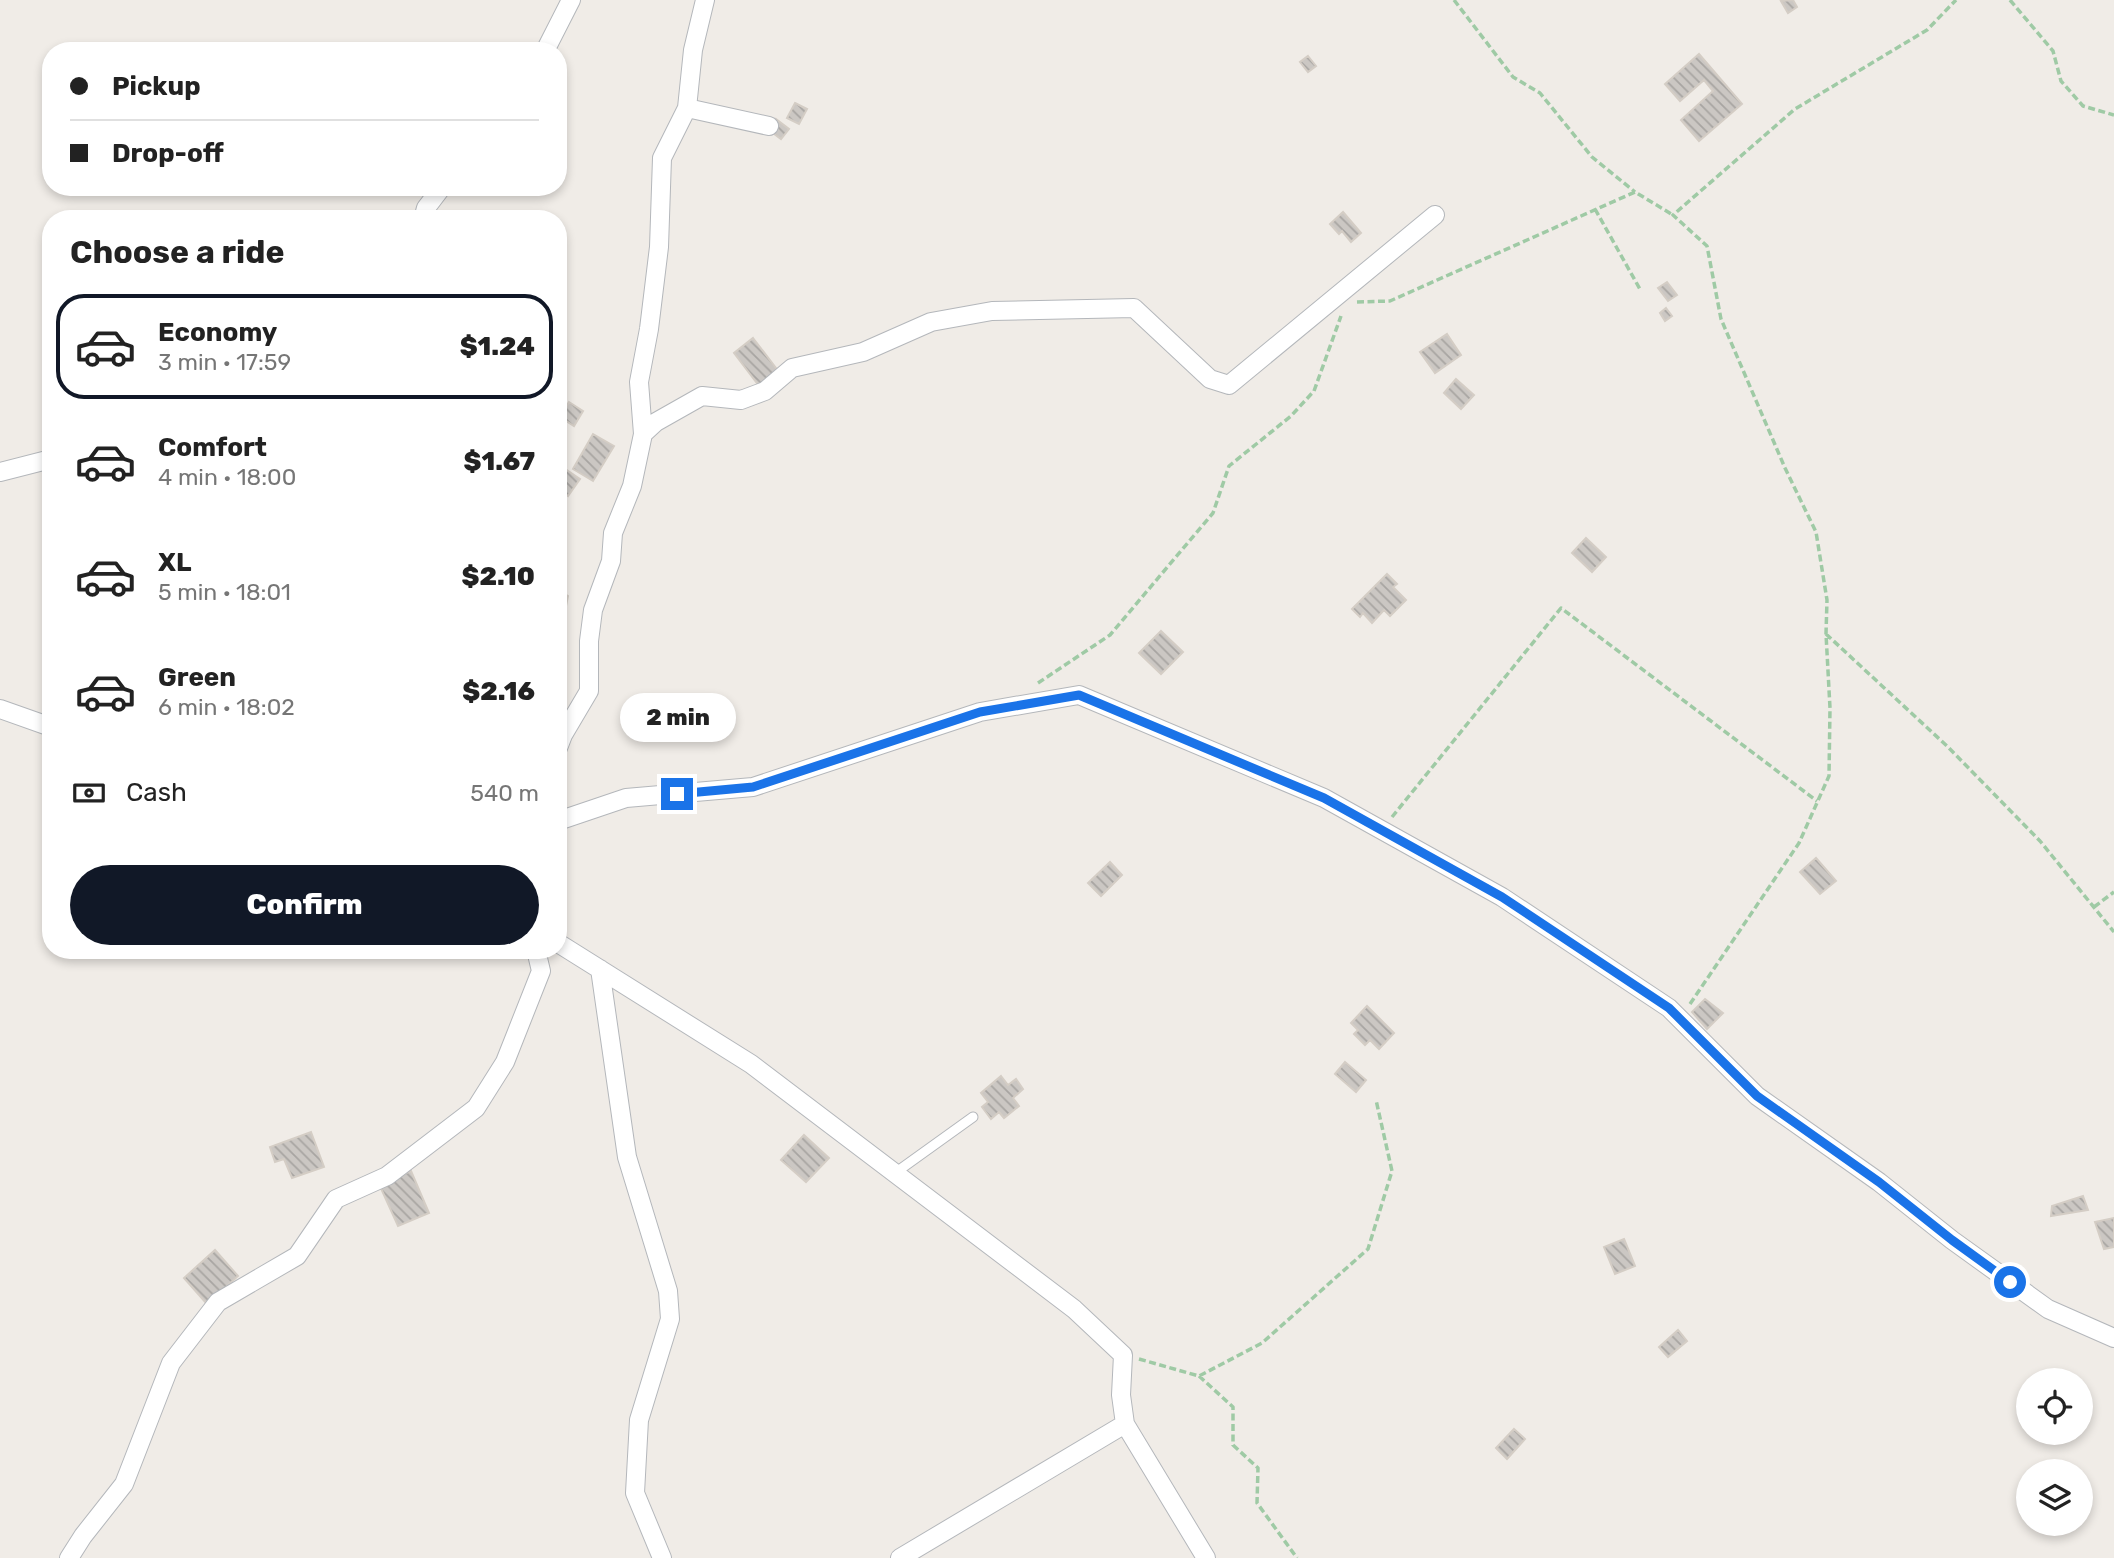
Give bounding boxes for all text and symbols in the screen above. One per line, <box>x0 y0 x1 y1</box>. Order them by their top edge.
text: Pickup <box>112 71 201 102</box>
text: Drop-off <box>112 138 224 169</box>
text: Choose a ride <box>70 233 284 271</box>
icon: car <box>74 315 137 378</box>
text: Economy <box>158 317 277 348</box>
text: $1.24 <box>460 331 535 362</box>
text: 3 min · 17:59 <box>158 348 291 376</box>
icon: car <box>74 430 137 493</box>
text: Comfort <box>158 432 267 463</box>
text: $1.67 <box>464 446 535 477</box>
text: 4 min · 18:00 <box>158 463 296 491</box>
icon: car <box>74 545 137 608</box>
text: XL <box>158 547 191 578</box>
text: $2.10 <box>462 561 535 592</box>
text: 5 min · 18:01 <box>158 578 291 606</box>
icon: car <box>74 660 137 723</box>
text: Green <box>158 662 236 693</box>
text: $2.16 <box>462 676 535 707</box>
callout: 2 min <box>619 692 735 742</box>
text: 6 min · 18:02 <box>158 693 295 721</box>
text: 2 min <box>646 703 710 731</box>
icon: cash <box>70 774 108 812</box>
text: Cash <box>126 777 187 808</box>
route end <box>661 778 693 810</box>
text: 540 m <box>470 779 539 807</box>
button: Confirm <box>70 865 539 945</box>
route start <box>1994 1266 2026 1298</box>
map controls <box>2016 1368 2093 1536</box>
button: locate <box>2016 1368 2093 1445</box>
button: layers <box>2016 1459 2093 1536</box>

